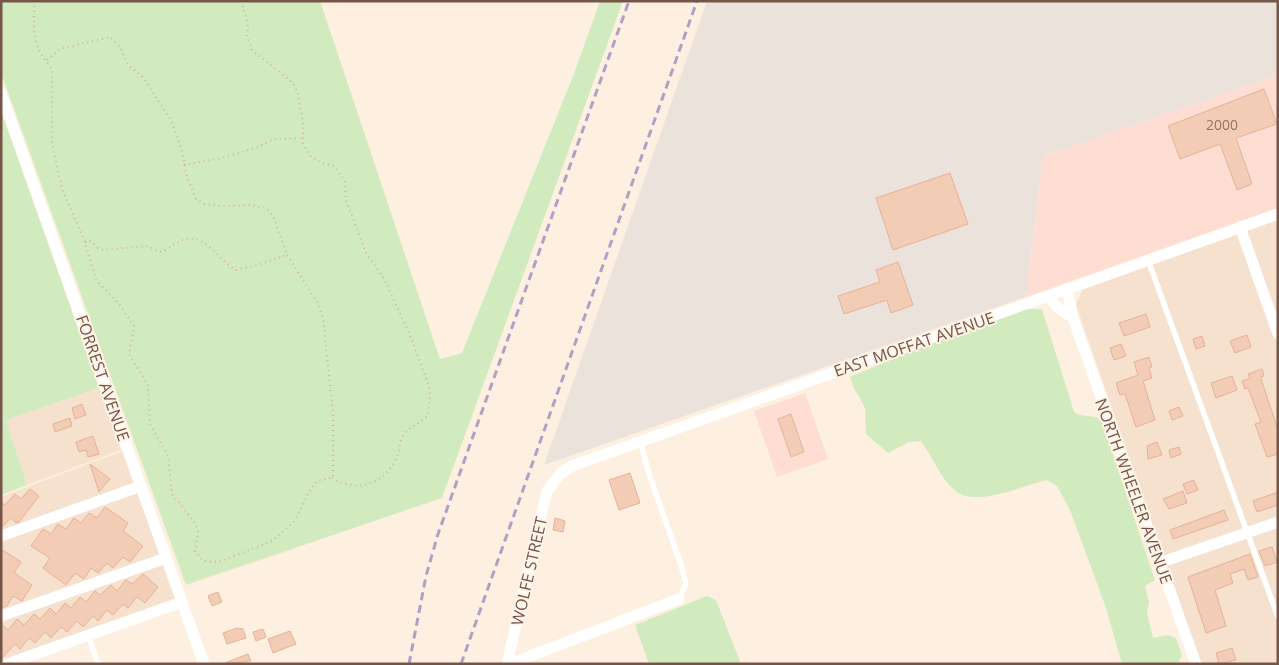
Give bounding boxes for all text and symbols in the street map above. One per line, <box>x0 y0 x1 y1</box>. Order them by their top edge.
house number: 2000 <box>1206 115 1238 134</box>
street label: EAST MOFFAT AVENUE <box>831 306 997 382</box>
street label: FORREST AVENUE <box>71 312 135 444</box>
street label: NORTH WHEELER AVENUE <box>1090 395 1178 587</box>
street label: WOLFE STREET <box>506 514 552 628</box>

